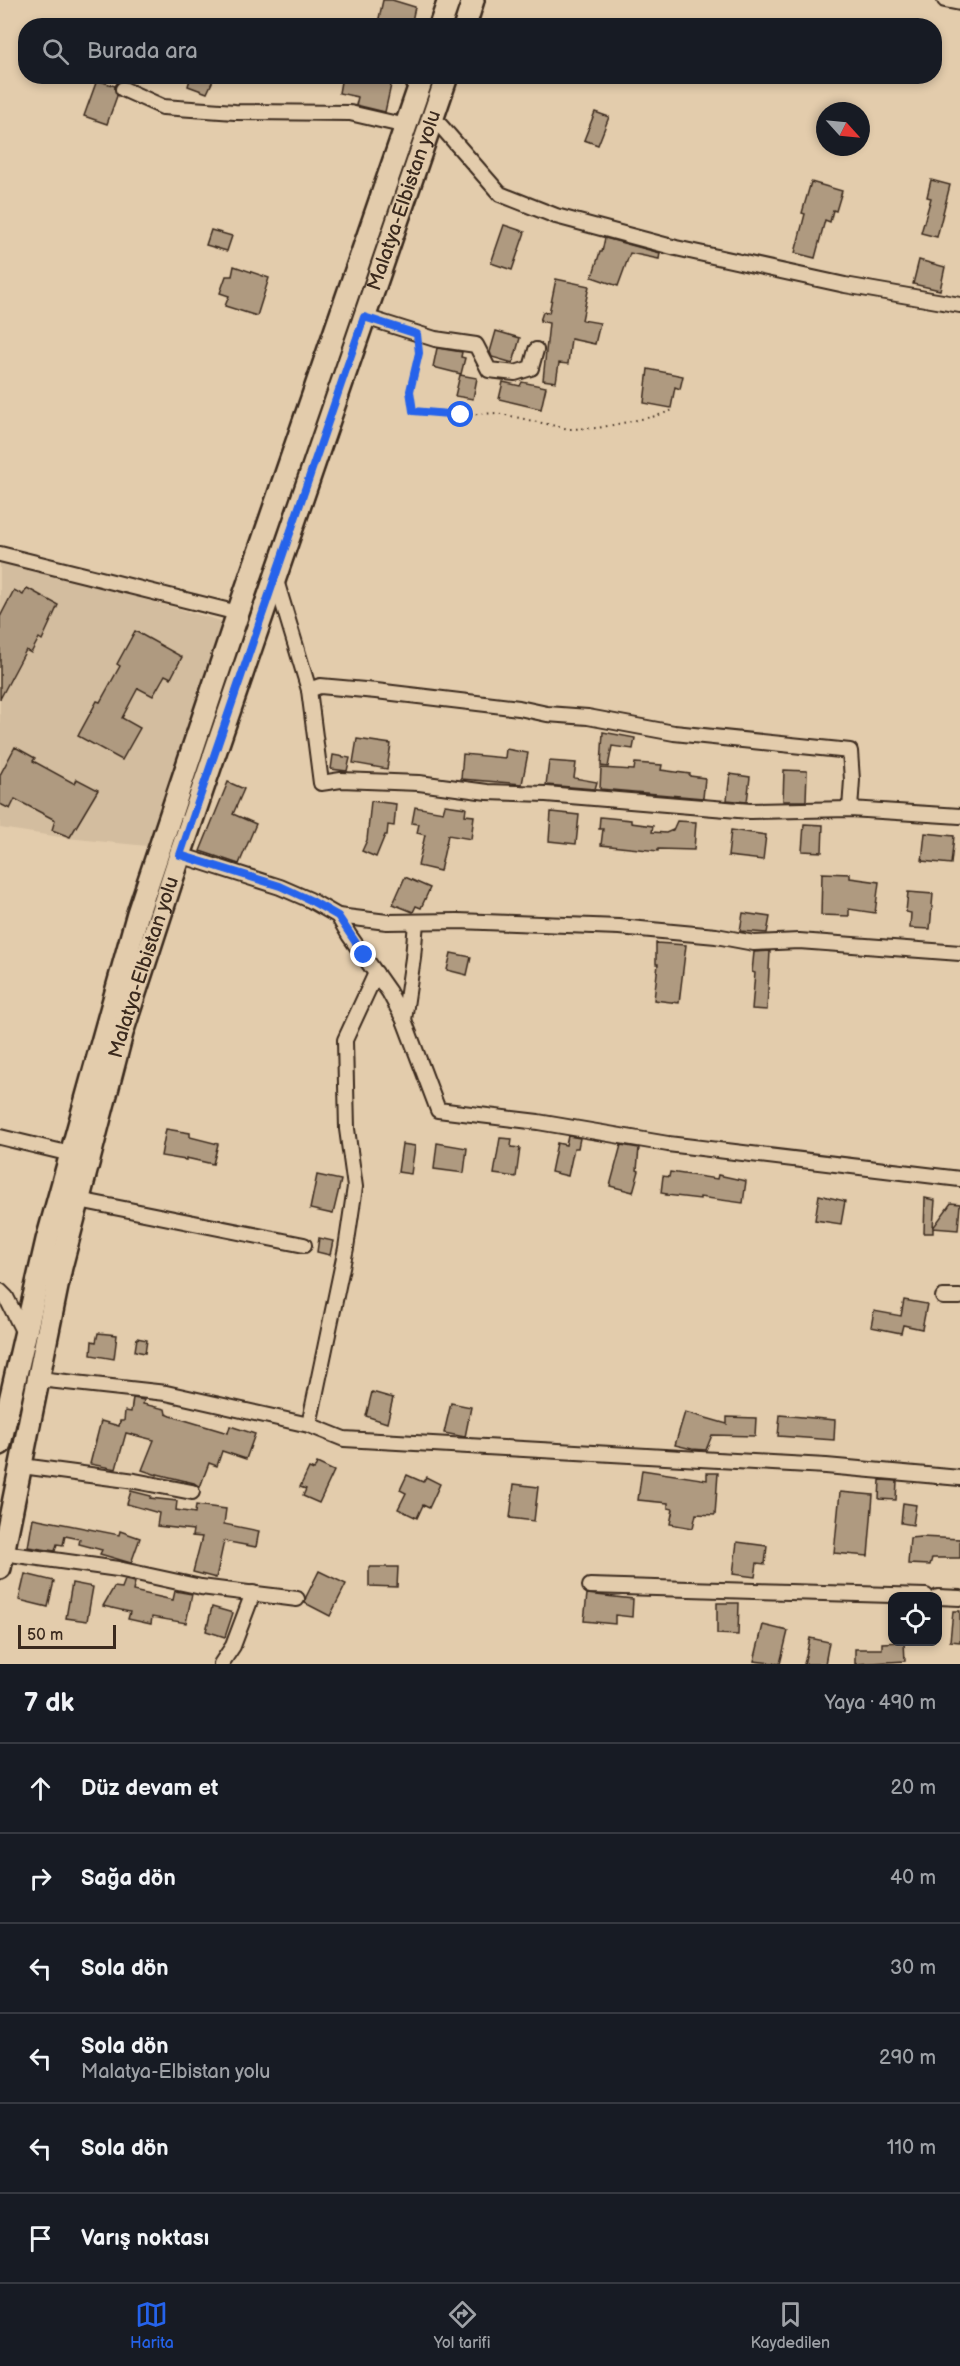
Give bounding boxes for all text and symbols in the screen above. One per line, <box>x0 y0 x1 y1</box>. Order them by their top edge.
search box <box>18 18 942 84</box>
icon: search <box>39 35 72 68</box>
text: Burada ara <box>87 38 198 65</box>
north arrow <box>816 102 870 156</box>
street label: Malatya-Elbistan yolu <box>362 107 446 294</box>
route start <box>447 401 473 427</box>
street label: Malatya-Elbistan yolu <box>104 874 184 1061</box>
route end <box>350 941 376 967</box>
map controls <box>888 1592 942 1646</box>
button: locate <box>888 1592 942 1646</box>
scale bar <box>18 1622 116 1650</box>
text: 50 m <box>27 1626 63 1645</box>
text: 7 dk <box>24 1688 74 1719</box>
text: Yaya · 490 m <box>824 1691 936 1715</box>
icon: ahead <box>24 1772 57 1805</box>
text: Düz devam et <box>81 1775 218 1802</box>
text: 20 m <box>891 1776 936 1800</box>
icon: right <box>24 1862 57 1895</box>
text: Sağa dön <box>81 1865 176 1892</box>
text: 40 m <box>890 1866 936 1890</box>
icon: left <box>24 1952 57 1985</box>
text: Sola dön <box>81 1955 169 1982</box>
text: 30 m <box>890 1956 936 1980</box>
text: Sola dön <box>81 2033 169 2060</box>
icon: left <box>24 2042 57 2075</box>
text: 290 m <box>879 2046 936 2070</box>
text: Malatya-Elbistan yolu <box>81 2060 270 2084</box>
icon: left <box>24 2132 57 2165</box>
text: Sola dön <box>81 2135 169 2162</box>
text: 110 m <box>887 2136 936 2160</box>
icon: arrive <box>24 2222 57 2255</box>
text: Varış noktası <box>81 2225 209 2252</box>
tab: Harita <box>130 2298 174 2353</box>
tab: Yol tarifi <box>434 2298 490 2353</box>
tab: Kaydedilen <box>750 2298 830 2353</box>

